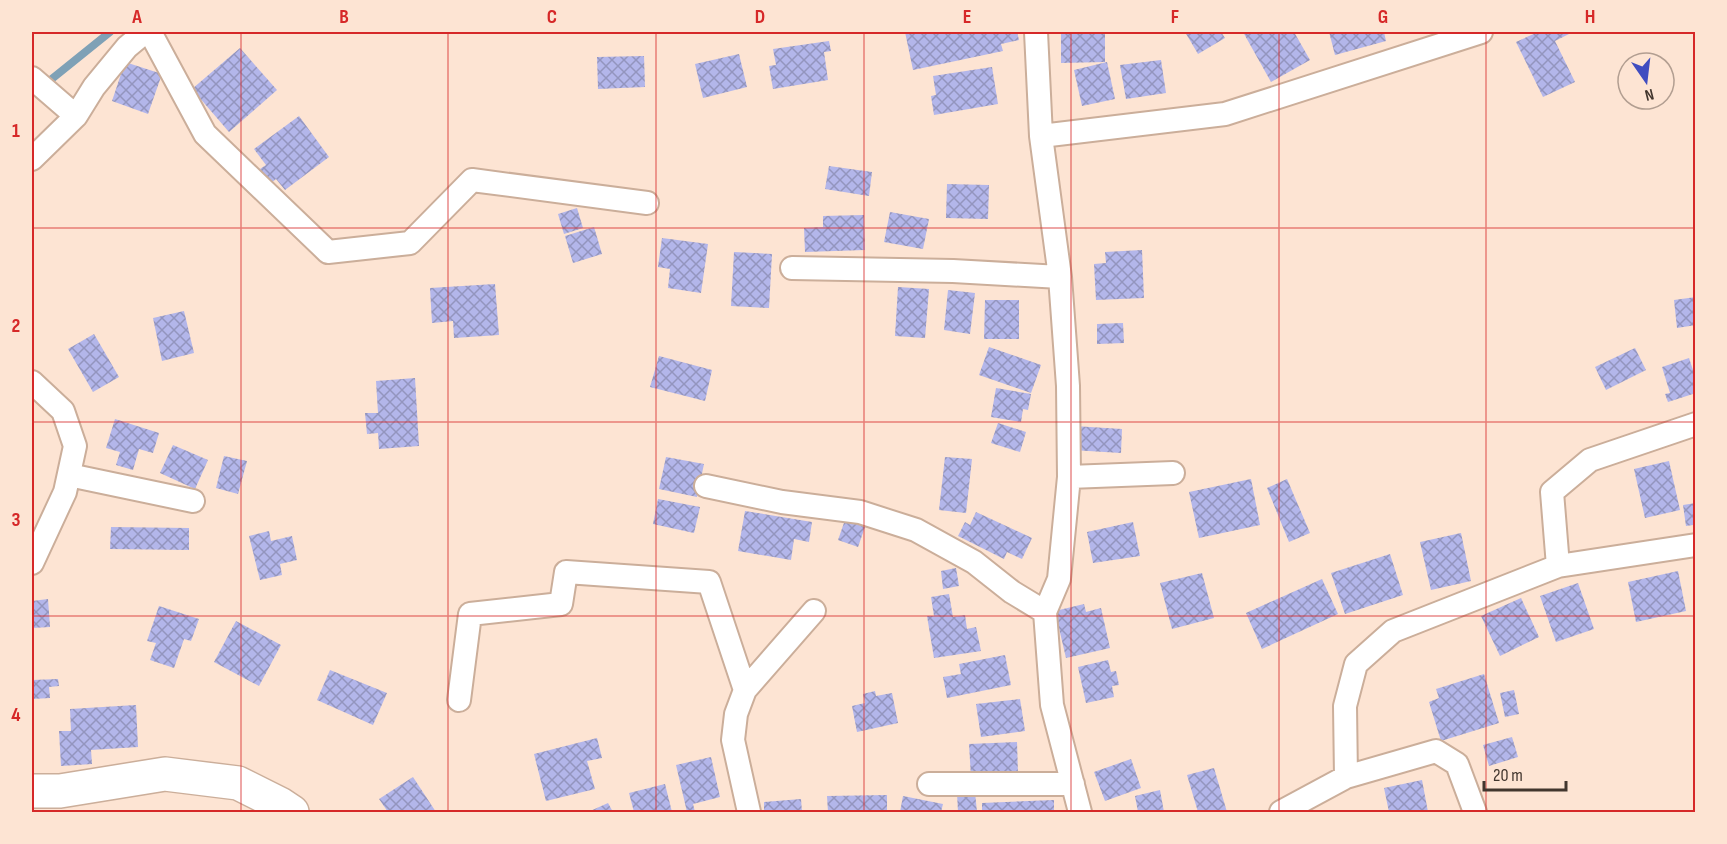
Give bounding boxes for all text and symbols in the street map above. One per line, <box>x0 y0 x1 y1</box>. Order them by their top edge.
text: A <box>131 5 142 29</box>
text: B <box>339 5 349 29</box>
text: C <box>547 5 557 29</box>
text: D <box>755 5 765 29</box>
text: E <box>963 5 971 29</box>
text: F <box>1171 5 1179 29</box>
text: G <box>1378 5 1388 29</box>
text: H <box>1585 5 1595 29</box>
north arrow <box>1616 51 1676 111</box>
text: N <box>1643 84 1656 104</box>
text: 1 <box>12 119 20 143</box>
text: 2 <box>12 314 20 338</box>
text: 3 <box>12 508 21 532</box>
text: 4 <box>11 703 21 727</box>
scale bar <box>1484 754 1566 792</box>
text: 20 m <box>1493 765 1523 786</box>

